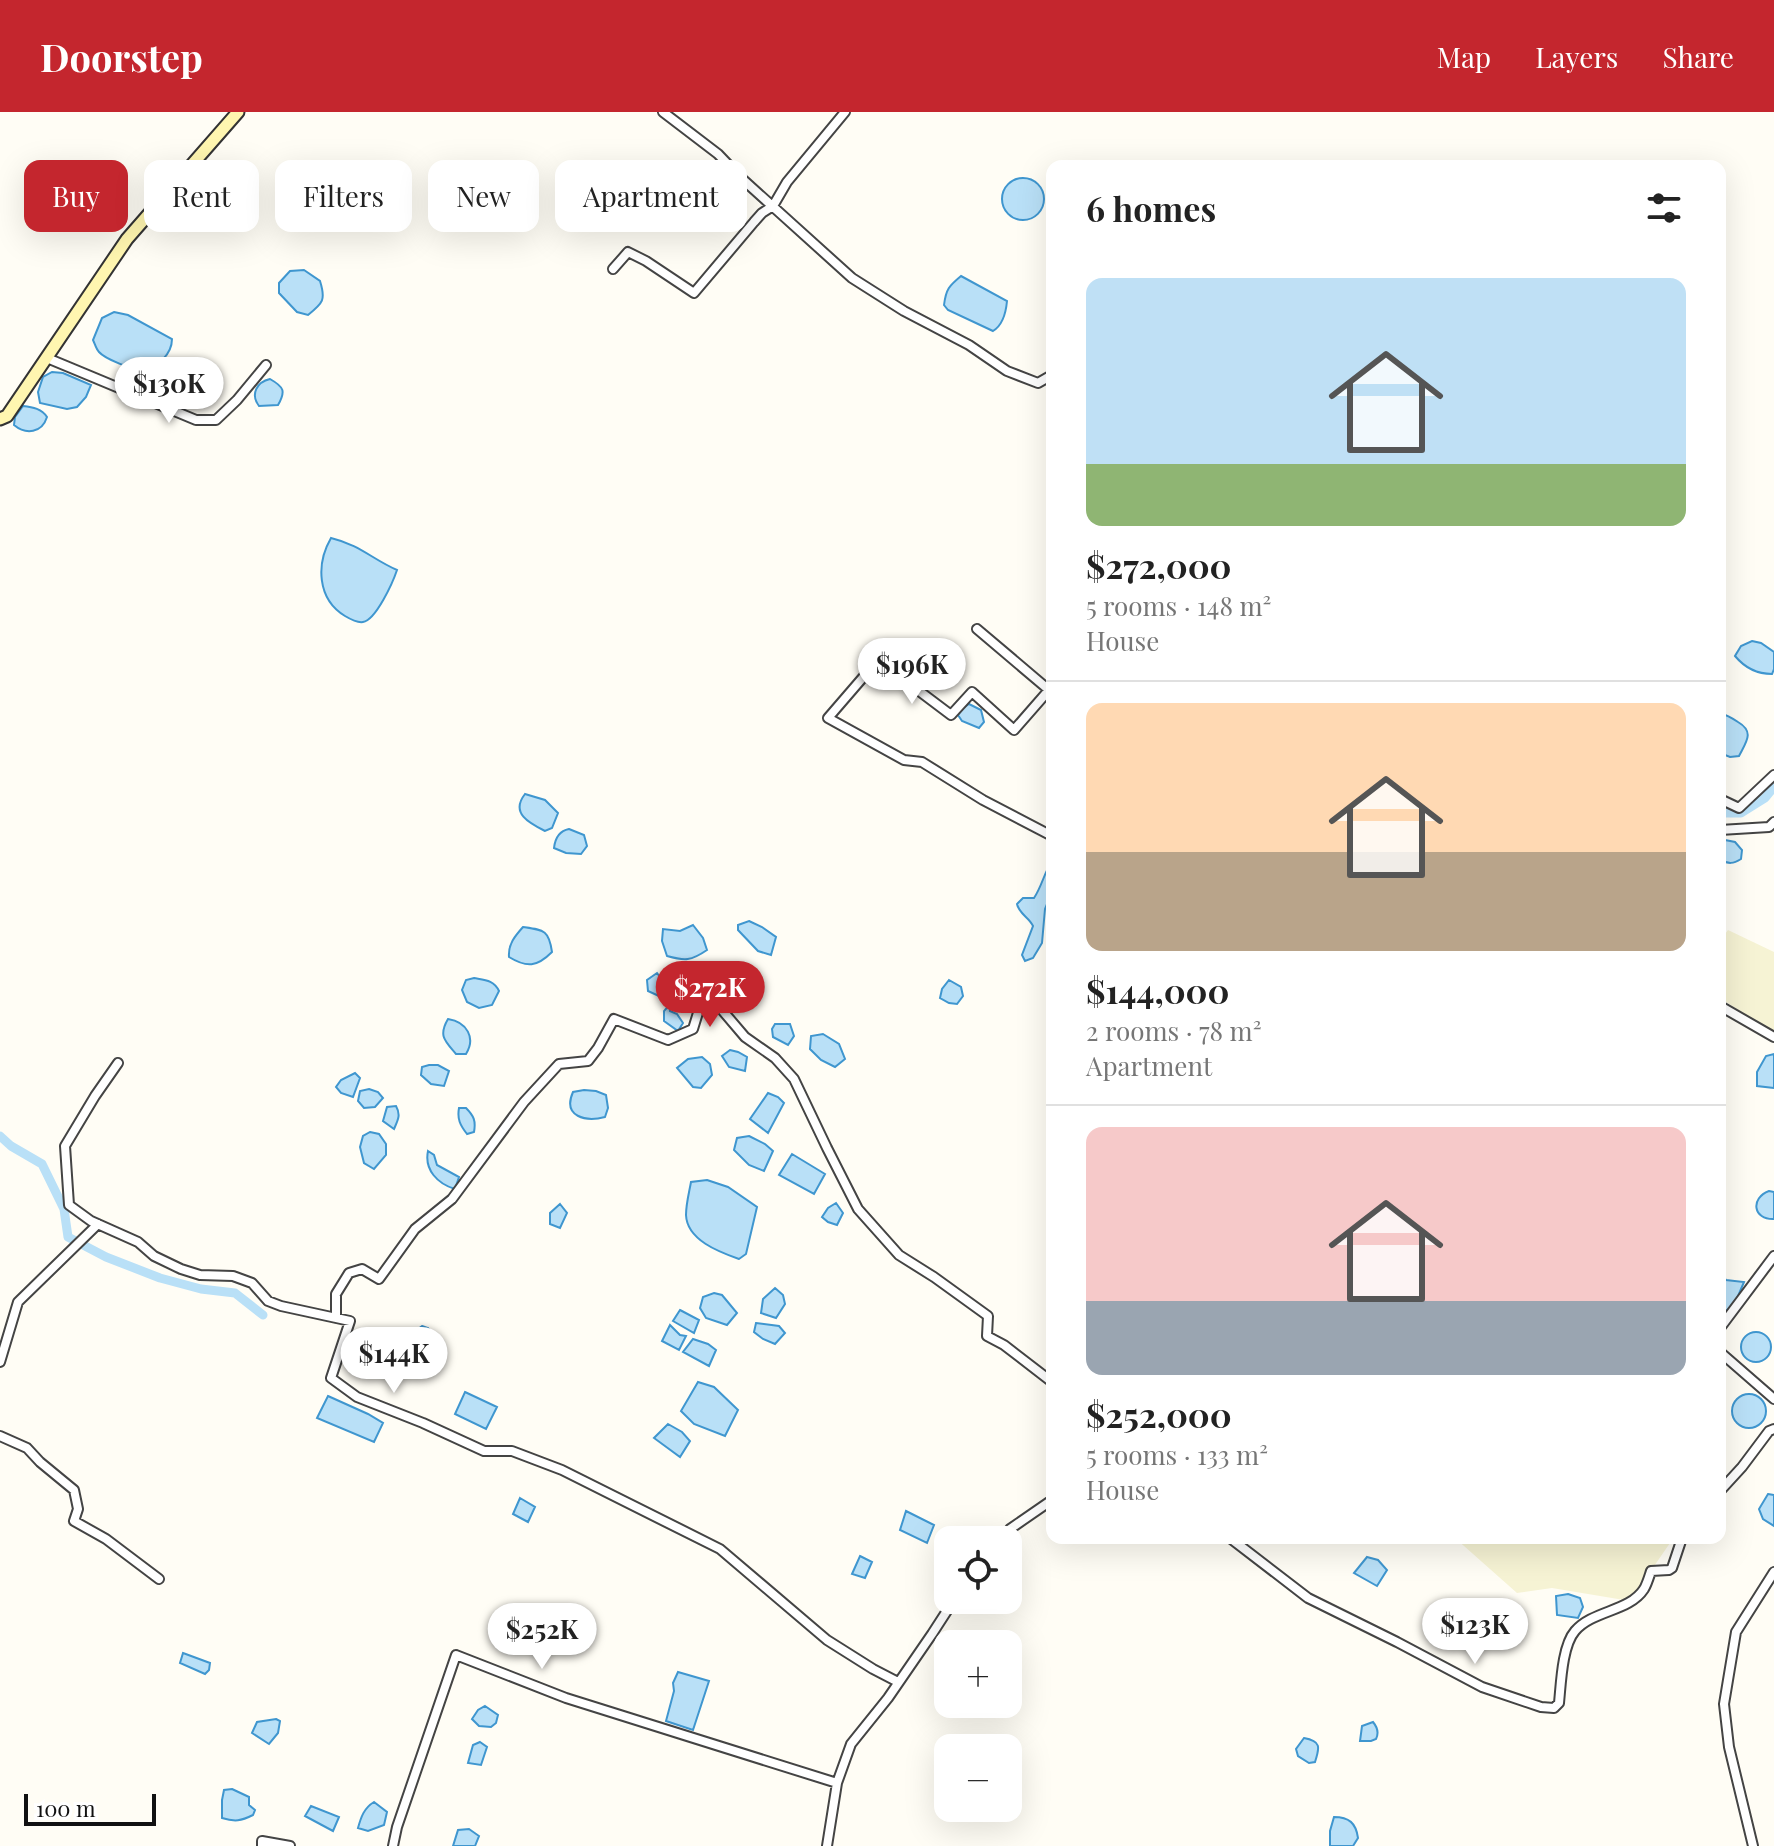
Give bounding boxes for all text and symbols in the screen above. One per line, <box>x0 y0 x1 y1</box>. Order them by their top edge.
text: Doorstep <box>40 31 203 82</box>
text: Map <box>1437 38 1491 75</box>
text: Layers <box>1535 38 1618 75</box>
text: Share <box>1662 38 1734 75</box>
chip: Buy <box>24 160 128 232</box>
chip: Rent <box>144 160 259 232</box>
chip: Filters <box>275 160 412 232</box>
chip: New <box>428 160 539 232</box>
chip: Apartment <box>555 160 747 232</box>
text: 6 homes <box>1086 185 1216 231</box>
icon: filters <box>1642 186 1686 230</box>
icon: home <box>1314 330 1458 474</box>
pin: $130K <box>113 357 225 425</box>
text: $130K <box>133 365 205 400</box>
text: $272,000 <box>1086 542 1232 588</box>
text: 5 rooms · 148 m² <box>1086 588 1271 623</box>
text: House <box>1086 623 1159 658</box>
pin: $196K <box>856 638 968 706</box>
text: $196K <box>876 646 948 681</box>
icon: home <box>1314 755 1458 899</box>
pin: $272K <box>654 961 766 1029</box>
text: $144,000 <box>1086 967 1229 1013</box>
text: $272K <box>674 969 746 1004</box>
text: 2 rooms · 78 m² <box>1086 1013 1261 1048</box>
text: Apartment <box>1086 1048 1212 1083</box>
icon: home <box>1314 1179 1458 1323</box>
pin: $144K <box>338 1327 450 1395</box>
text: $144K <box>359 1335 429 1370</box>
text: $252,000 <box>1086 1391 1232 1437</box>
text: 5 rooms · 133 m² <box>1086 1437 1268 1472</box>
text: House <box>1086 1472 1159 1507</box>
map controls <box>934 1526 1022 1822</box>
button: locate <box>934 1526 1022 1614</box>
pin: $123K <box>1419 1598 1531 1666</box>
pin: $252K <box>486 1603 598 1671</box>
text: $123K <box>1440 1606 1510 1641</box>
text: $252K <box>506 1611 578 1646</box>
button: + <box>934 1630 1022 1718</box>
button: − <box>934 1734 1022 1822</box>
scale bar <box>24 1790 156 1826</box>
text: 100 m <box>36 1793 96 1823</box>

